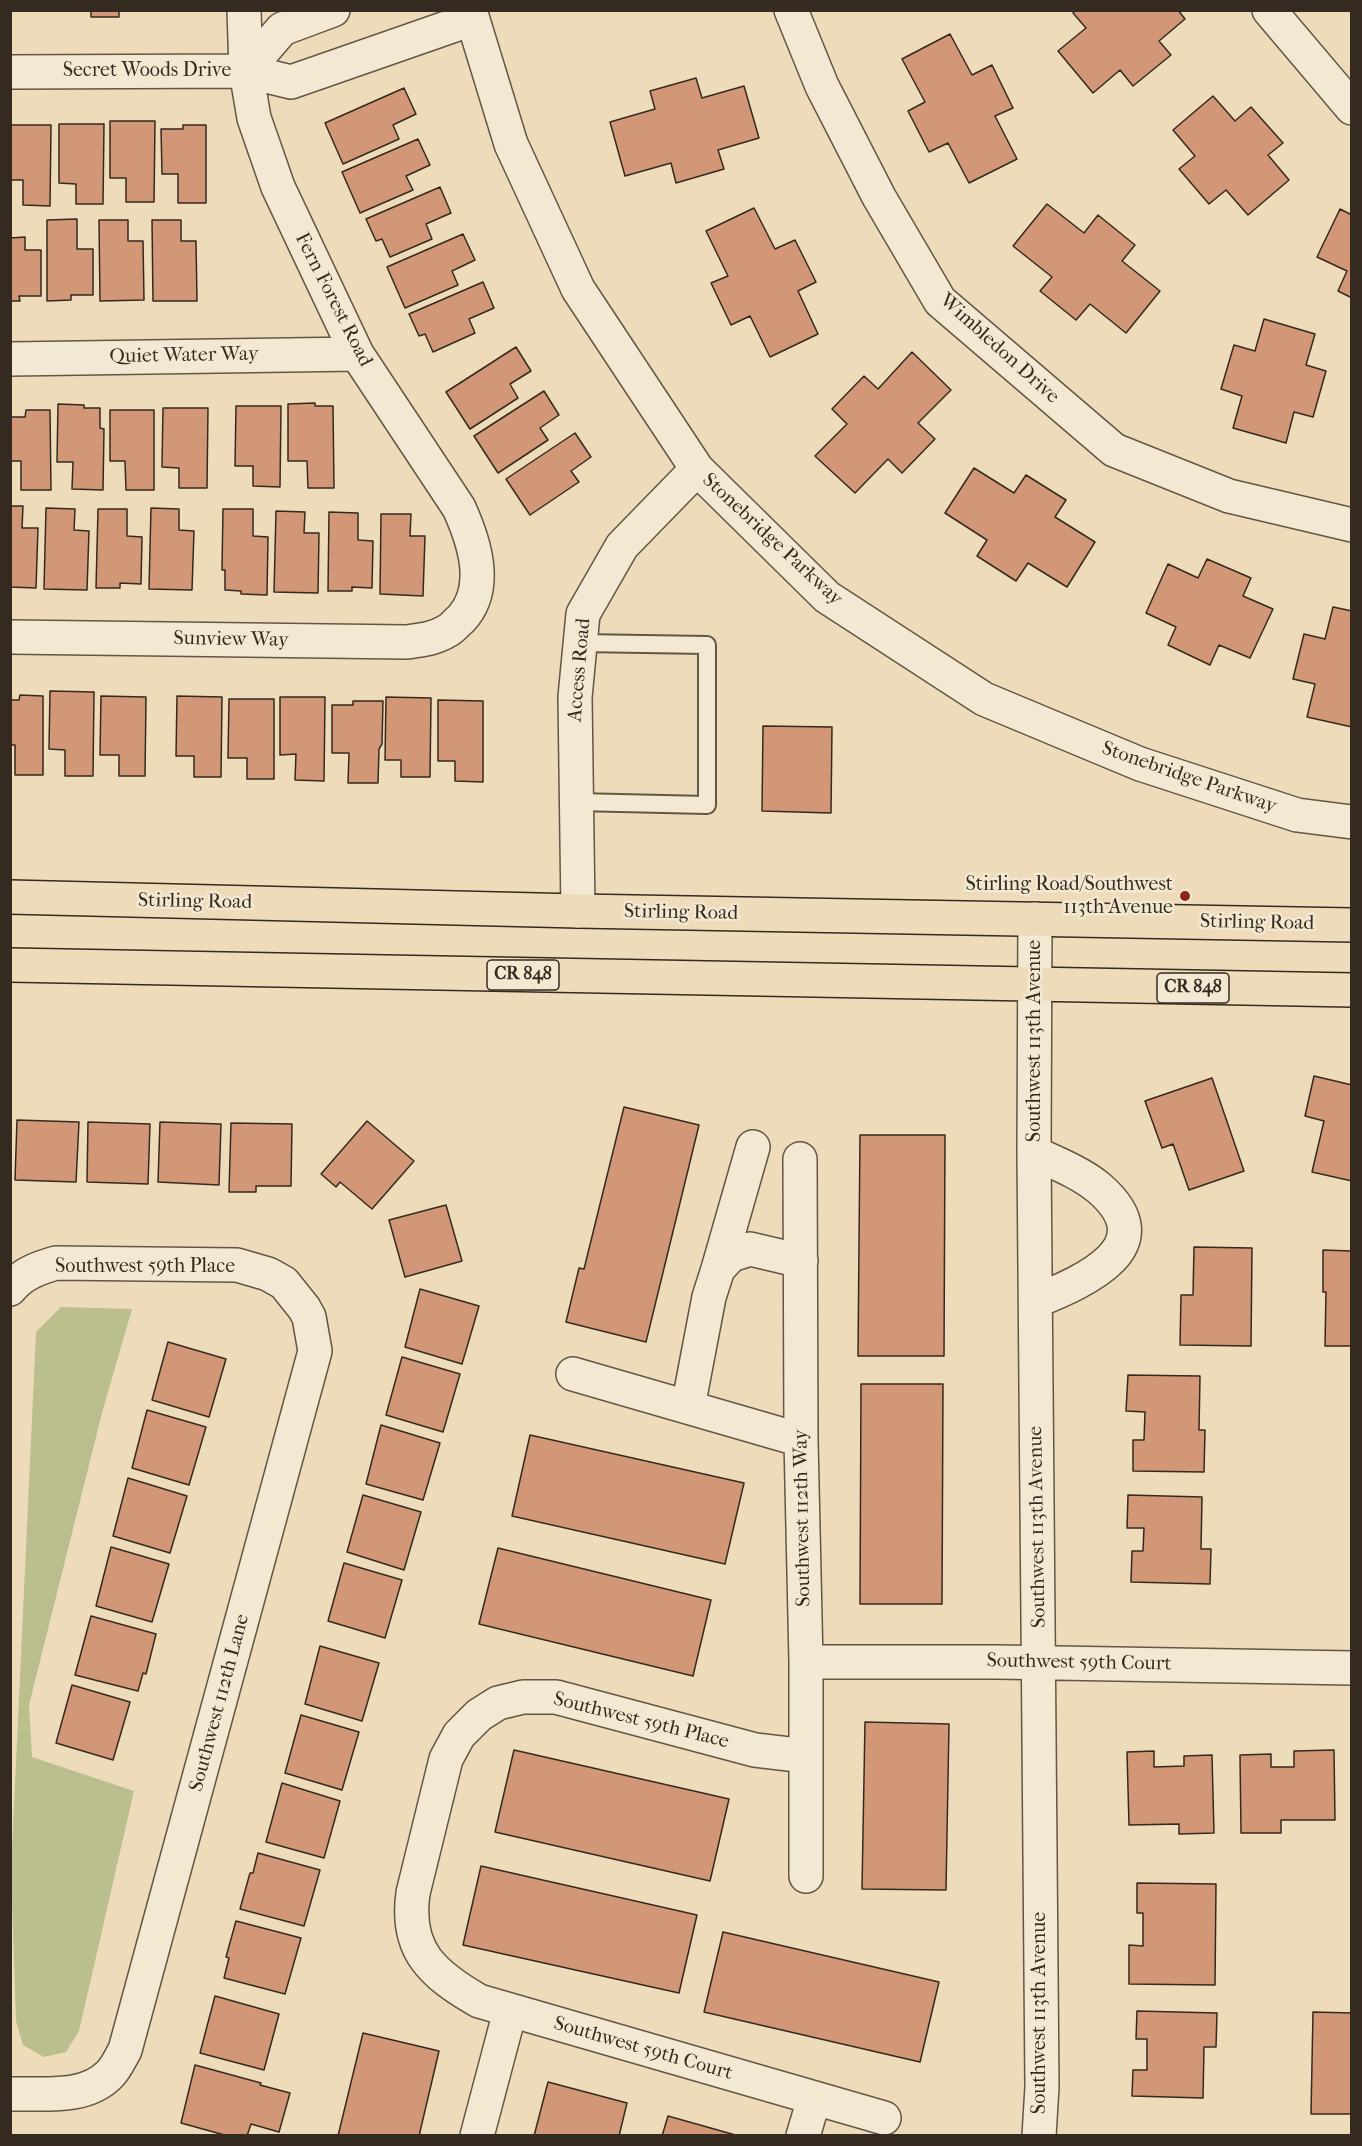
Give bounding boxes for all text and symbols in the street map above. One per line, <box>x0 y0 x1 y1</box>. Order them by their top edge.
street label: Secret Woods Drive <box>63 59 231 83</box>
street label: Fern Forest Road <box>289 229 377 371</box>
street label: Wimbledon Drive <box>934 289 1064 409</box>
street label: Quiet Water Way <box>109 343 259 369</box>
street label: Stonebridge Parkway <box>697 469 847 611</box>
street label: Access Road <box>564 617 596 723</box>
street label: Sunview Way <box>173 627 289 653</box>
street label: Stonebridge Parkway <box>1098 737 1280 819</box>
place label: Stirling Road/Southwest 113th Avenue <box>965 873 1173 920</box>
street label: Stirling Road <box>138 889 252 915</box>
marker: Stirling Road/Southwest 113th Avenue <box>1178 889 1192 903</box>
street label: Stirling Road <box>624 900 738 926</box>
street label: Stirling Road <box>1200 910 1314 936</box>
street label: Southwest 113th Avenue <box>1023 940 1047 1142</box>
road number: CR 848 <box>487 960 559 990</box>
road number: CR 848 <box>1157 973 1229 1003</box>
street label: Southwest 59th Place <box>55 1255 235 1279</box>
street label: Southwest 113th Avenue <box>1024 1426 1052 1628</box>
street label: Southwest 112th Way <box>789 1429 817 1607</box>
street label: Southwest 112th Lane <box>185 1612 255 1794</box>
street label: Southwest 59th Court <box>986 1649 1172 1677</box>
street label: Southwest 59th Place <box>551 1688 731 1754</box>
street label: Southwest 113th Avenue <box>1028 1912 1052 2114</box>
street label: Southwest 59th Court <box>551 2012 735 2086</box>

